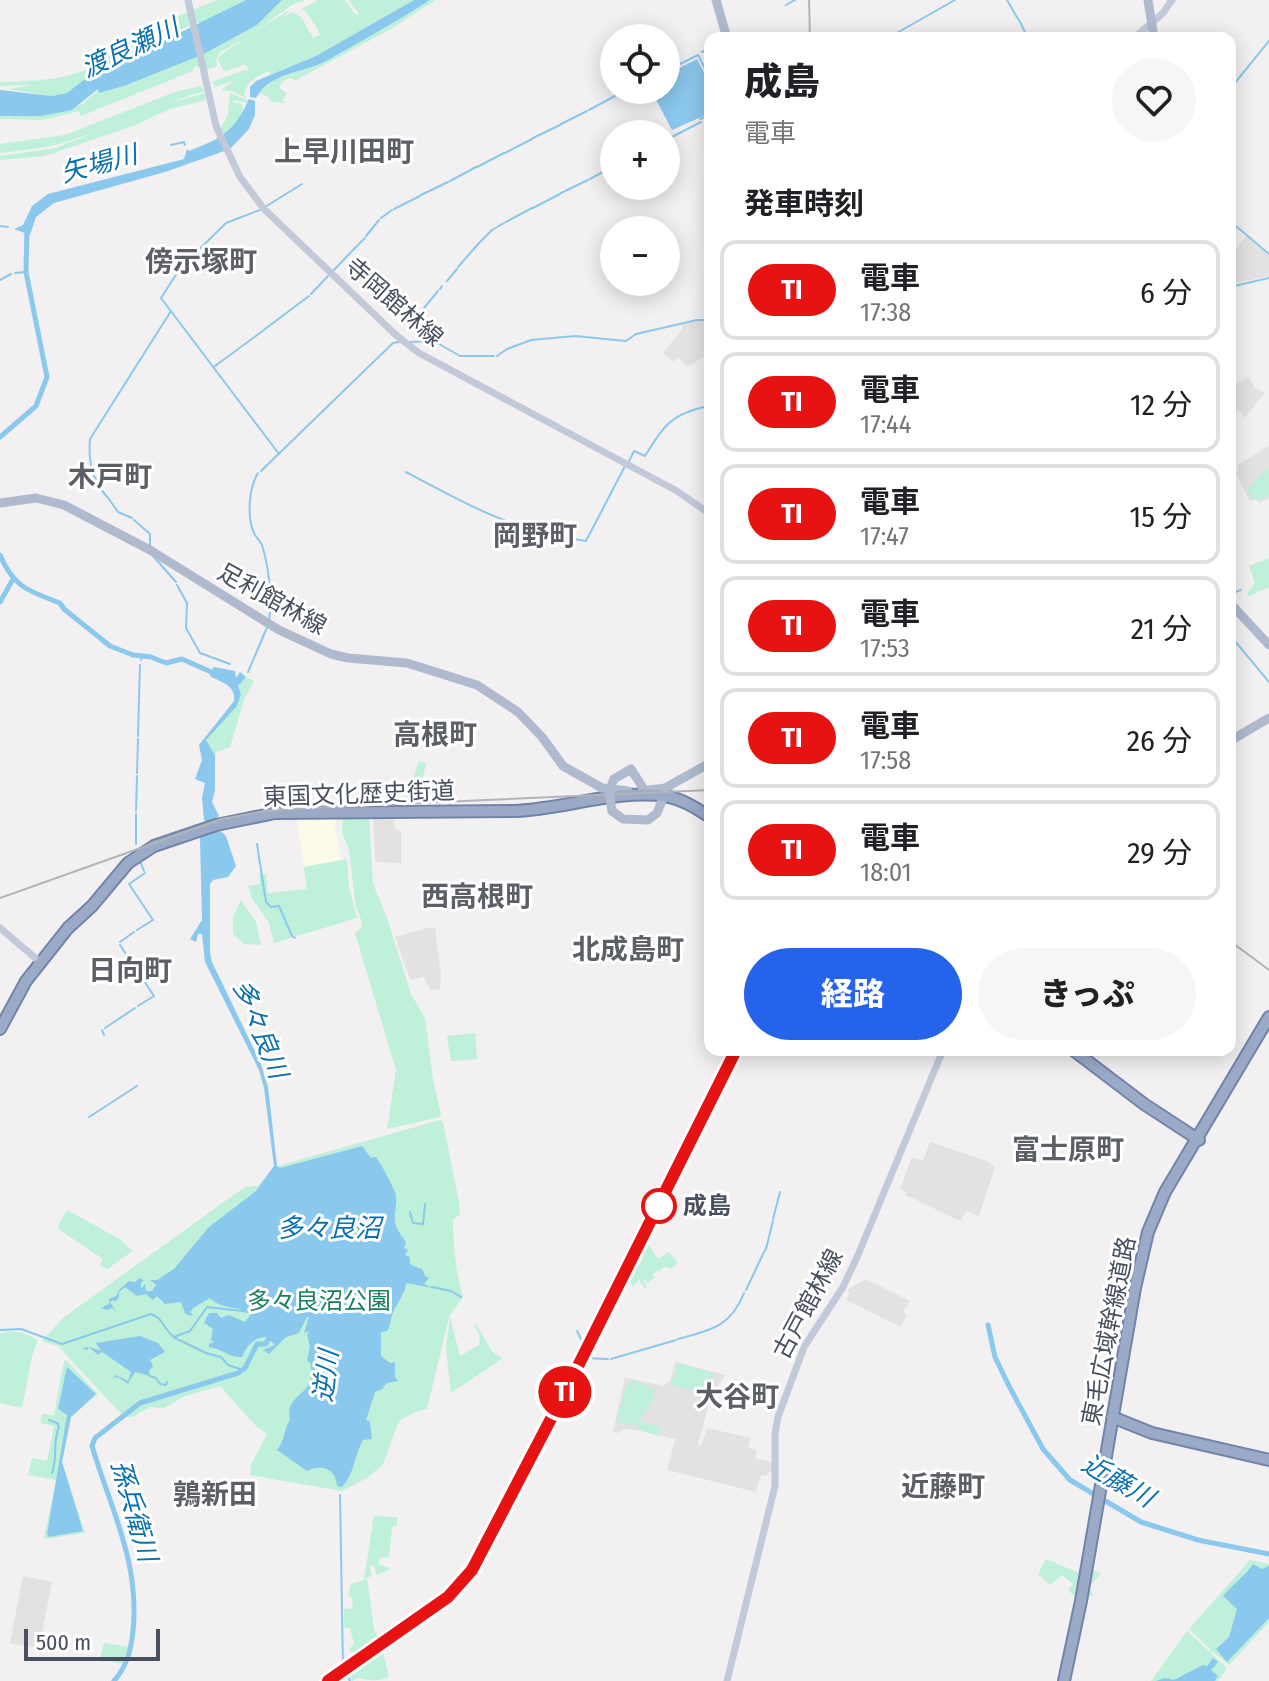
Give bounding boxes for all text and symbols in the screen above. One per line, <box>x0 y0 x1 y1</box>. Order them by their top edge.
water label: 渡良瀬川 <box>76 11 186 84</box>
map controls <box>600 24 680 296</box>
button: locate <box>600 24 680 104</box>
button: heart <box>1112 58 1196 142</box>
text: 成島 <box>744 59 820 105</box>
text: 電車 <box>744 118 796 149</box>
button: + <box>600 120 680 200</box>
district label: 上早川田町 <box>274 135 414 168</box>
water label: 矢場川 <box>57 138 144 189</box>
text: 発車時刻 <box>744 186 864 222</box>
button: − <box>600 216 680 296</box>
district label: 傍示塚町 <box>145 245 257 278</box>
street label: 寺岡館林線 <box>340 252 448 352</box>
text: 電車 <box>860 260 920 296</box>
text: TI <box>781 273 803 306</box>
text: 6 分 <box>1140 275 1192 311</box>
text: 17:38 <box>860 297 911 328</box>
text: 電車 <box>860 372 920 408</box>
text: TI <box>781 385 803 418</box>
text: 12 分 <box>1130 387 1192 423</box>
text: 17:44 <box>860 409 911 440</box>
district label: 木戸町 <box>68 460 152 493</box>
text: 電車 <box>860 484 920 520</box>
text: TI <box>781 497 803 530</box>
text: 15 分 <box>1129 499 1192 535</box>
district label: 岡野町 <box>493 519 577 552</box>
text: 17:47 <box>860 521 909 552</box>
street label: 足利館林線 <box>213 558 331 640</box>
text: 電車 <box>860 596 920 632</box>
text: TI <box>781 609 803 642</box>
text: 21 分 <box>1131 611 1192 647</box>
text: 17:53 <box>860 633 910 664</box>
text: 電車 <box>860 708 920 744</box>
district label: 高根町 <box>393 718 477 751</box>
text: TI <box>781 721 803 754</box>
text: 26 分 <box>1127 723 1192 759</box>
text: 17:58 <box>860 745 911 776</box>
street label: 東国文化歴史街道 <box>263 777 455 811</box>
text: 電車 <box>860 820 920 856</box>
text: TI <box>781 833 803 866</box>
text: 29 分 <box>1127 835 1192 871</box>
text: 18:01 <box>860 857 912 888</box>
district label: 西高根町 <box>421 880 533 913</box>
district label: 北成島町 <box>572 933 684 966</box>
button: 経路 <box>744 948 962 1040</box>
button: きっぷ <box>978 948 1196 1040</box>
district label: 日向町 <box>88 954 172 987</box>
water label: 多々良川 <box>226 975 295 1086</box>
district label: 富士原町 <box>1012 1133 1124 1166</box>
marker: 成島 <box>642 1189 676 1223</box>
place label: 成島 <box>683 1192 731 1220</box>
water label: 多々良沼 <box>277 1213 385 1244</box>
street label: 東毛広域幹線道路 <box>1077 1234 1141 1428</box>
street label: 古戸館林線 <box>767 1244 849 1364</box>
park label: 多々良沼公園 <box>247 1287 391 1315</box>
water label: 逆川 <box>307 1345 345 1404</box>
line badge: TI <box>529 1366 601 1418</box>
text: TI <box>554 1375 576 1408</box>
district label: 大谷町 <box>695 1380 779 1413</box>
water label: 近藤川 <box>1076 1448 1162 1515</box>
water label: 孫兵衛川 <box>105 1457 164 1568</box>
district label: 近藤町 <box>901 1470 985 1503</box>
district label: 鶉新田 <box>173 1478 257 1511</box>
scale bar <box>24 1625 160 1661</box>
text: 500 m <box>36 1629 91 1656</box>

